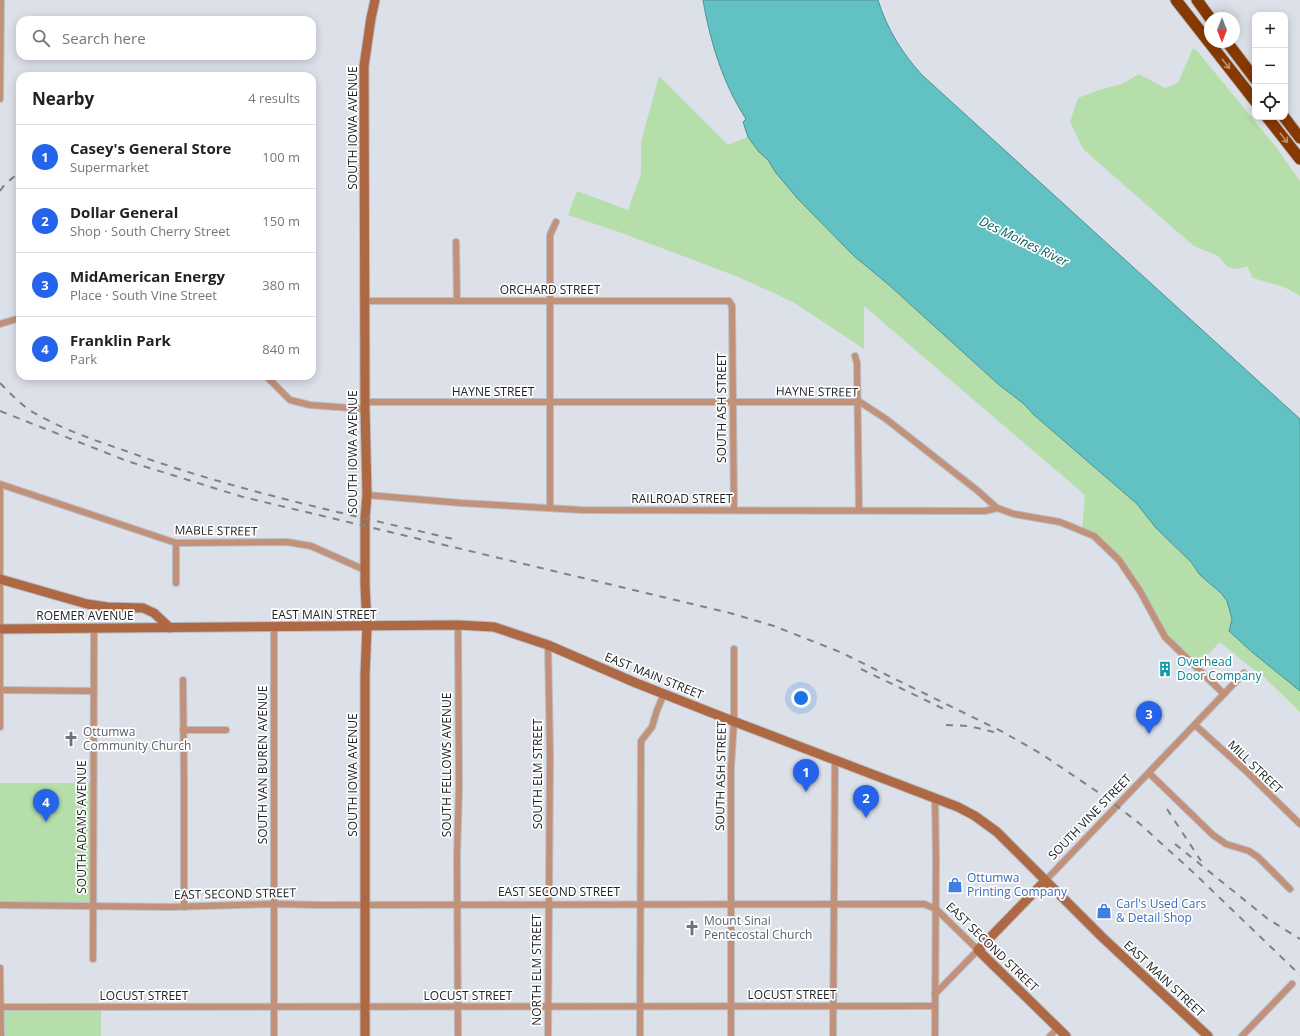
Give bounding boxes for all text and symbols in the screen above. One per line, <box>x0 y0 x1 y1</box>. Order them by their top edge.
north arrow <box>1204 12 1240 48</box>
map controls <box>1252 12 1288 120</box>
button: + <box>1252 12 1288 48</box>
search box <box>16 16 316 60</box>
icon: search <box>30 27 52 49</box>
text: Search here <box>62 28 146 48</box>
button: − <box>1252 48 1288 84</box>
one-way arrow <box>1222 58 1230 69</box>
street label: SOUTH IOWA AVENUE <box>344 66 361 190</box>
button: locate <box>1252 84 1288 120</box>
text: Nearby <box>32 87 94 110</box>
text: 4 results <box>248 89 300 107</box>
one-way arrow <box>1279 132 1288 143</box>
text: Casey's General Store <box>70 138 231 158</box>
text: 1 <box>41 148 49 166</box>
text: 100 m <box>262 148 300 166</box>
text: Supermarket <box>70 158 149 176</box>
text: Dollar General <box>70 202 178 222</box>
text: 2 <box>41 212 49 230</box>
text: 150 m <box>262 212 300 230</box>
water label: Des Moines River <box>977 212 1072 271</box>
text: Shop · South Cherry Street <box>70 222 230 240</box>
text: MidAmerican Energy <box>70 266 225 286</box>
text: 3 <box>41 276 49 294</box>
text: 380 m <box>262 276 300 294</box>
street label: ORCHARD STREET <box>500 281 601 298</box>
text: Place · South Vine Street <box>70 286 217 304</box>
text: Franklin Park <box>70 330 171 350</box>
text: 4 <box>41 340 49 358</box>
text: 840 m <box>262 340 300 358</box>
text: Park <box>70 350 97 368</box>
street label: SOUTH ASH STREET <box>713 353 730 463</box>
street label: HAYNE STREET <box>776 382 859 401</box>
street label: HAYNE STREET <box>452 383 535 400</box>
street label: SOUTH IOWA AVENUE <box>344 390 361 514</box>
street label: RAILROAD STREET <box>631 490 733 507</box>
street label: MABLE STREET <box>174 521 258 540</box>
street label: EAST MAIN STREET <box>272 606 377 623</box>
street label: ROEMER AVENUE <box>36 607 134 624</box>
street label: EAST MAIN STREET <box>602 648 706 703</box>
place label: Overhead Door Company <box>1177 653 1262 684</box>
building icon: Overhead Door Company <box>1156 660 1174 678</box>
street label: SOUTH VAN BUREN AVENUE <box>254 686 271 844</box>
your location <box>791 688 811 708</box>
street label: SOUTH FELLOWS AVENUE <box>438 693 455 837</box>
pin: 3 <box>1136 701 1162 734</box>
street label: SOUTH IOWA AVENUE <box>344 713 361 837</box>
street label: SOUTH ELM STREET <box>529 718 546 829</box>
street label: SOUTH ASH STREET <box>711 721 730 831</box>
place label: Ottumwa Community Church <box>83 723 191 754</box>
church icon: Ottumwa Community Church <box>62 730 80 748</box>
street label: MILL STREET <box>1224 736 1287 797</box>
pin: 1 <box>793 759 819 792</box>
street label: SOUTH ADAMS AVENUE <box>73 760 90 894</box>
street label: SOUTH VINE STREET <box>1044 770 1135 863</box>
pin: 2 <box>853 785 879 818</box>
pin: 4 <box>33 789 59 822</box>
place label: Ottumwa Printing Company <box>967 869 1068 900</box>
shop icon: Ottumwa Printing Company <box>946 876 964 894</box>
street label: EAST SECOND STREET <box>498 883 620 900</box>
street label: EAST SECOND STREET <box>174 884 297 903</box>
place label: Carl's Used Cars & Detail Shop <box>1116 895 1206 926</box>
street label: EAST SECOND STREET <box>943 898 1042 995</box>
shop icon: Carl's Used Cars & Detail Shop <box>1095 902 1113 920</box>
place label: Mount Sinai Pentecostal Church <box>704 912 812 943</box>
street label: NORTH ELM STREET <box>528 914 545 1026</box>
church icon: Mount Sinai Pentecostal Church <box>683 919 701 937</box>
street label: EAST MAIN STREET <box>1120 937 1209 1021</box>
street label: LOCUST STREET <box>748 986 837 1003</box>
street label: LOCUST STREET <box>100 987 189 1004</box>
street label: LOCUST STREET <box>424 987 513 1004</box>

